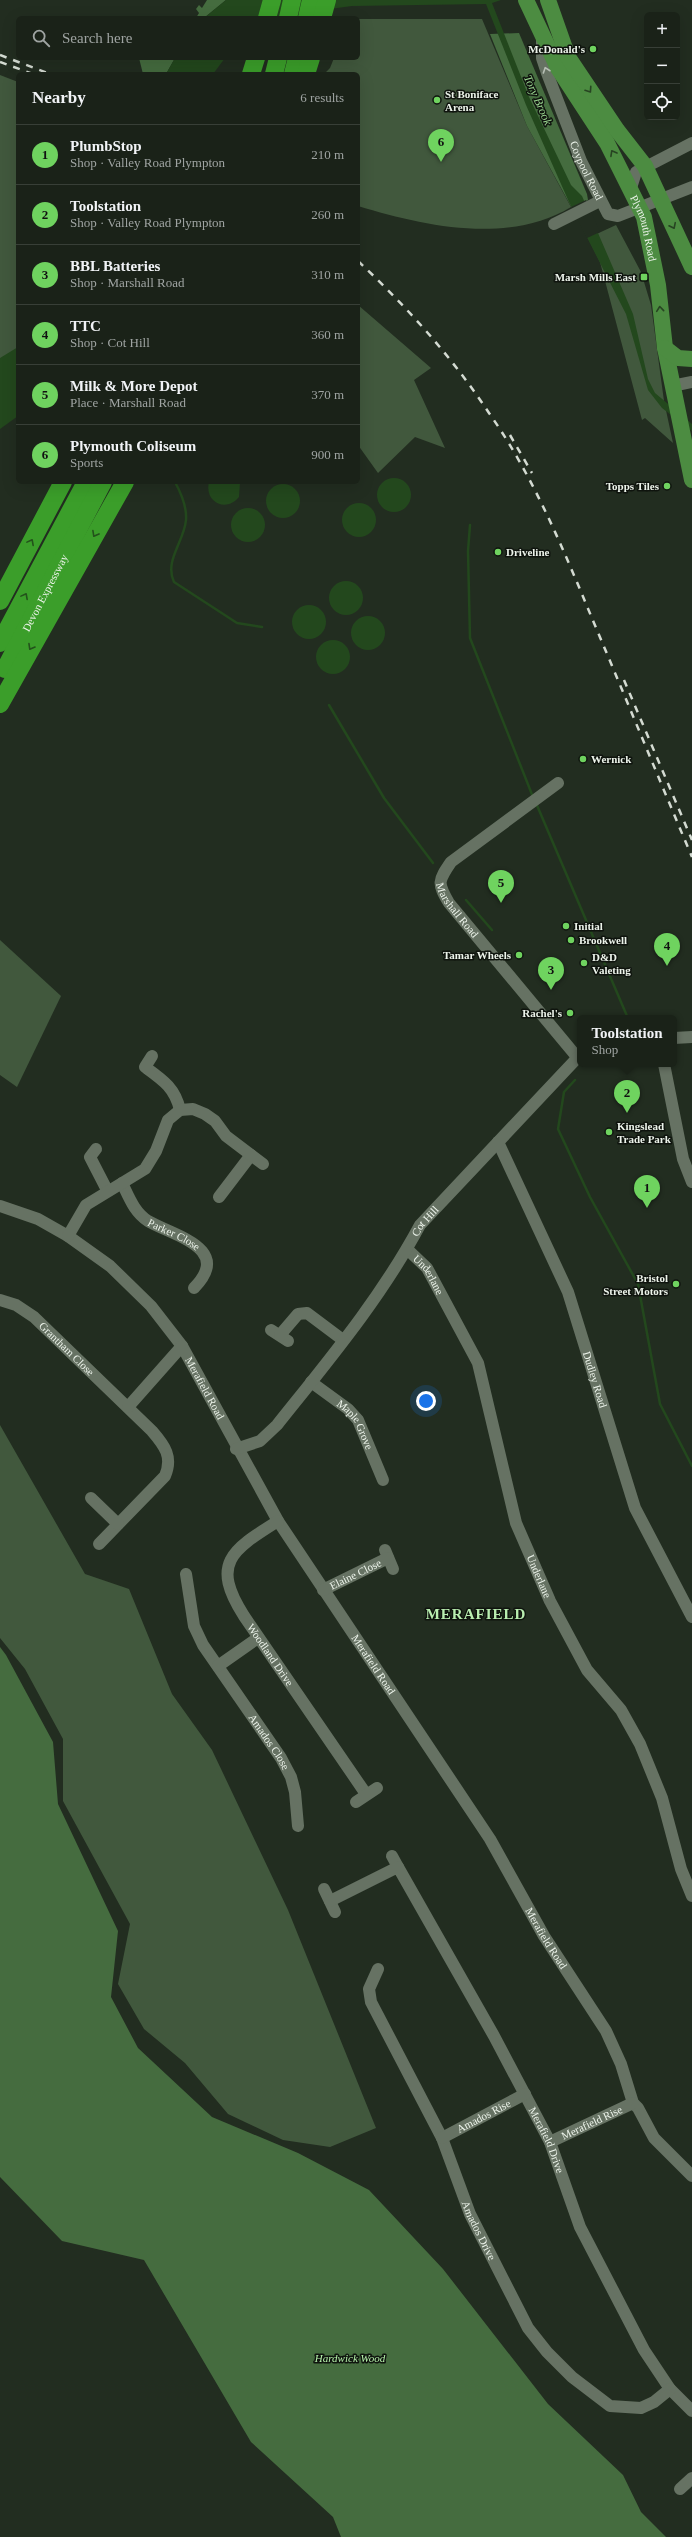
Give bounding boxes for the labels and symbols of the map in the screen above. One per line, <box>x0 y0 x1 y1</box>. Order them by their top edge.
place label: McDonald's <box>528 43 586 55</box>
marker: McDonald's <box>588 44 598 54</box>
one-way arrow <box>542 67 551 74</box>
water label: Tory Brook <box>521 73 556 128</box>
one-way arrow <box>584 86 592 93</box>
place label: St Boniface Arena <box>445 88 499 113</box>
marker: St Boniface Arena <box>432 95 442 105</box>
pin: 6 <box>428 129 454 162</box>
street label: Coypool Road <box>568 139 606 202</box>
one-way arrow <box>610 150 618 157</box>
street label: Plymouth Road <box>628 193 659 263</box>
one-way arrow <box>668 222 676 230</box>
place label: Marsh Mills East <box>555 271 636 283</box>
marker: Marsh Mills East <box>639 272 649 282</box>
one-way arrow <box>656 306 665 312</box>
place label: Topps Tiles <box>606 480 660 492</box>
marker: Topps Tiles <box>662 481 672 491</box>
one-way arrow <box>92 529 99 537</box>
one-way arrow <box>26 539 34 546</box>
place label: Driveline <box>506 546 549 558</box>
marker: Driveline <box>493 547 503 557</box>
street label: Devon Expressway <box>20 552 70 633</box>
one-way arrow <box>20 593 28 600</box>
one-way arrow <box>28 643 35 650</box>
place label: Wernick <box>591 753 632 765</box>
marker: Wernick <box>578 754 588 764</box>
pin: 5 <box>488 870 514 903</box>
street label: Marshall Road <box>434 881 481 940</box>
place label: Initial <box>574 920 603 932</box>
marker: Initial <box>561 921 571 931</box>
pin: 4 <box>654 933 680 966</box>
place label: Brookwell <box>579 934 627 946</box>
marker: Brookwell <box>566 935 576 945</box>
place label: Tamar Wheels <box>443 949 512 961</box>
marker: Tamar Wheels <box>514 950 524 960</box>
place label: D&D Valeting <box>592 951 631 976</box>
pin: 3 <box>538 957 564 990</box>
marker: D&D Valeting <box>579 958 589 968</box>
place label: Rachel's <box>522 1007 563 1019</box>
marker: Rachel's <box>565 1008 575 1018</box>
pin: 2 <box>614 1080 640 1113</box>
place label: Kingslead Trade Park <box>617 1120 672 1145</box>
marker: Kingslead Trade Park <box>604 1127 614 1137</box>
pin: 1 <box>634 1175 660 1208</box>
street label: Cot Hill <box>409 1203 441 1238</box>
street label: Parker Close <box>146 1216 203 1253</box>
street label: Underlane <box>411 1252 446 1297</box>
place label: Bristol Street Motors <box>603 1272 669 1297</box>
marker: Bristol Street Motors <box>671 1279 681 1289</box>
street label: Grantham Close <box>37 1319 97 1378</box>
street label: Dudley Road <box>581 1350 610 1410</box>
street label: Merafield Road <box>183 1355 227 1422</box>
your location <box>416 1391 436 1411</box>
street label: Maple Grove <box>335 1397 376 1452</box>
street label: Underlane <box>525 1553 554 1600</box>
street label: Elaine Close <box>328 1556 383 1592</box>
district label: MERAFIELD <box>426 1606 526 1622</box>
street label: Woodland Drive <box>245 1621 296 1688</box>
street label: Merafield Road <box>349 1632 398 1697</box>
street label: Amados Close <box>246 1712 292 1772</box>
street label: Merafield Road <box>523 1905 570 1971</box>
street label: Amados Rise <box>455 2097 513 2135</box>
street label: Merafield Rise <box>559 2103 624 2142</box>
street label: Merafield Drive <box>527 2105 566 2175</box>
street label: Amados Drive <box>460 2199 498 2262</box>
park label: Hardwick Wood <box>314 2352 386 2364</box>

